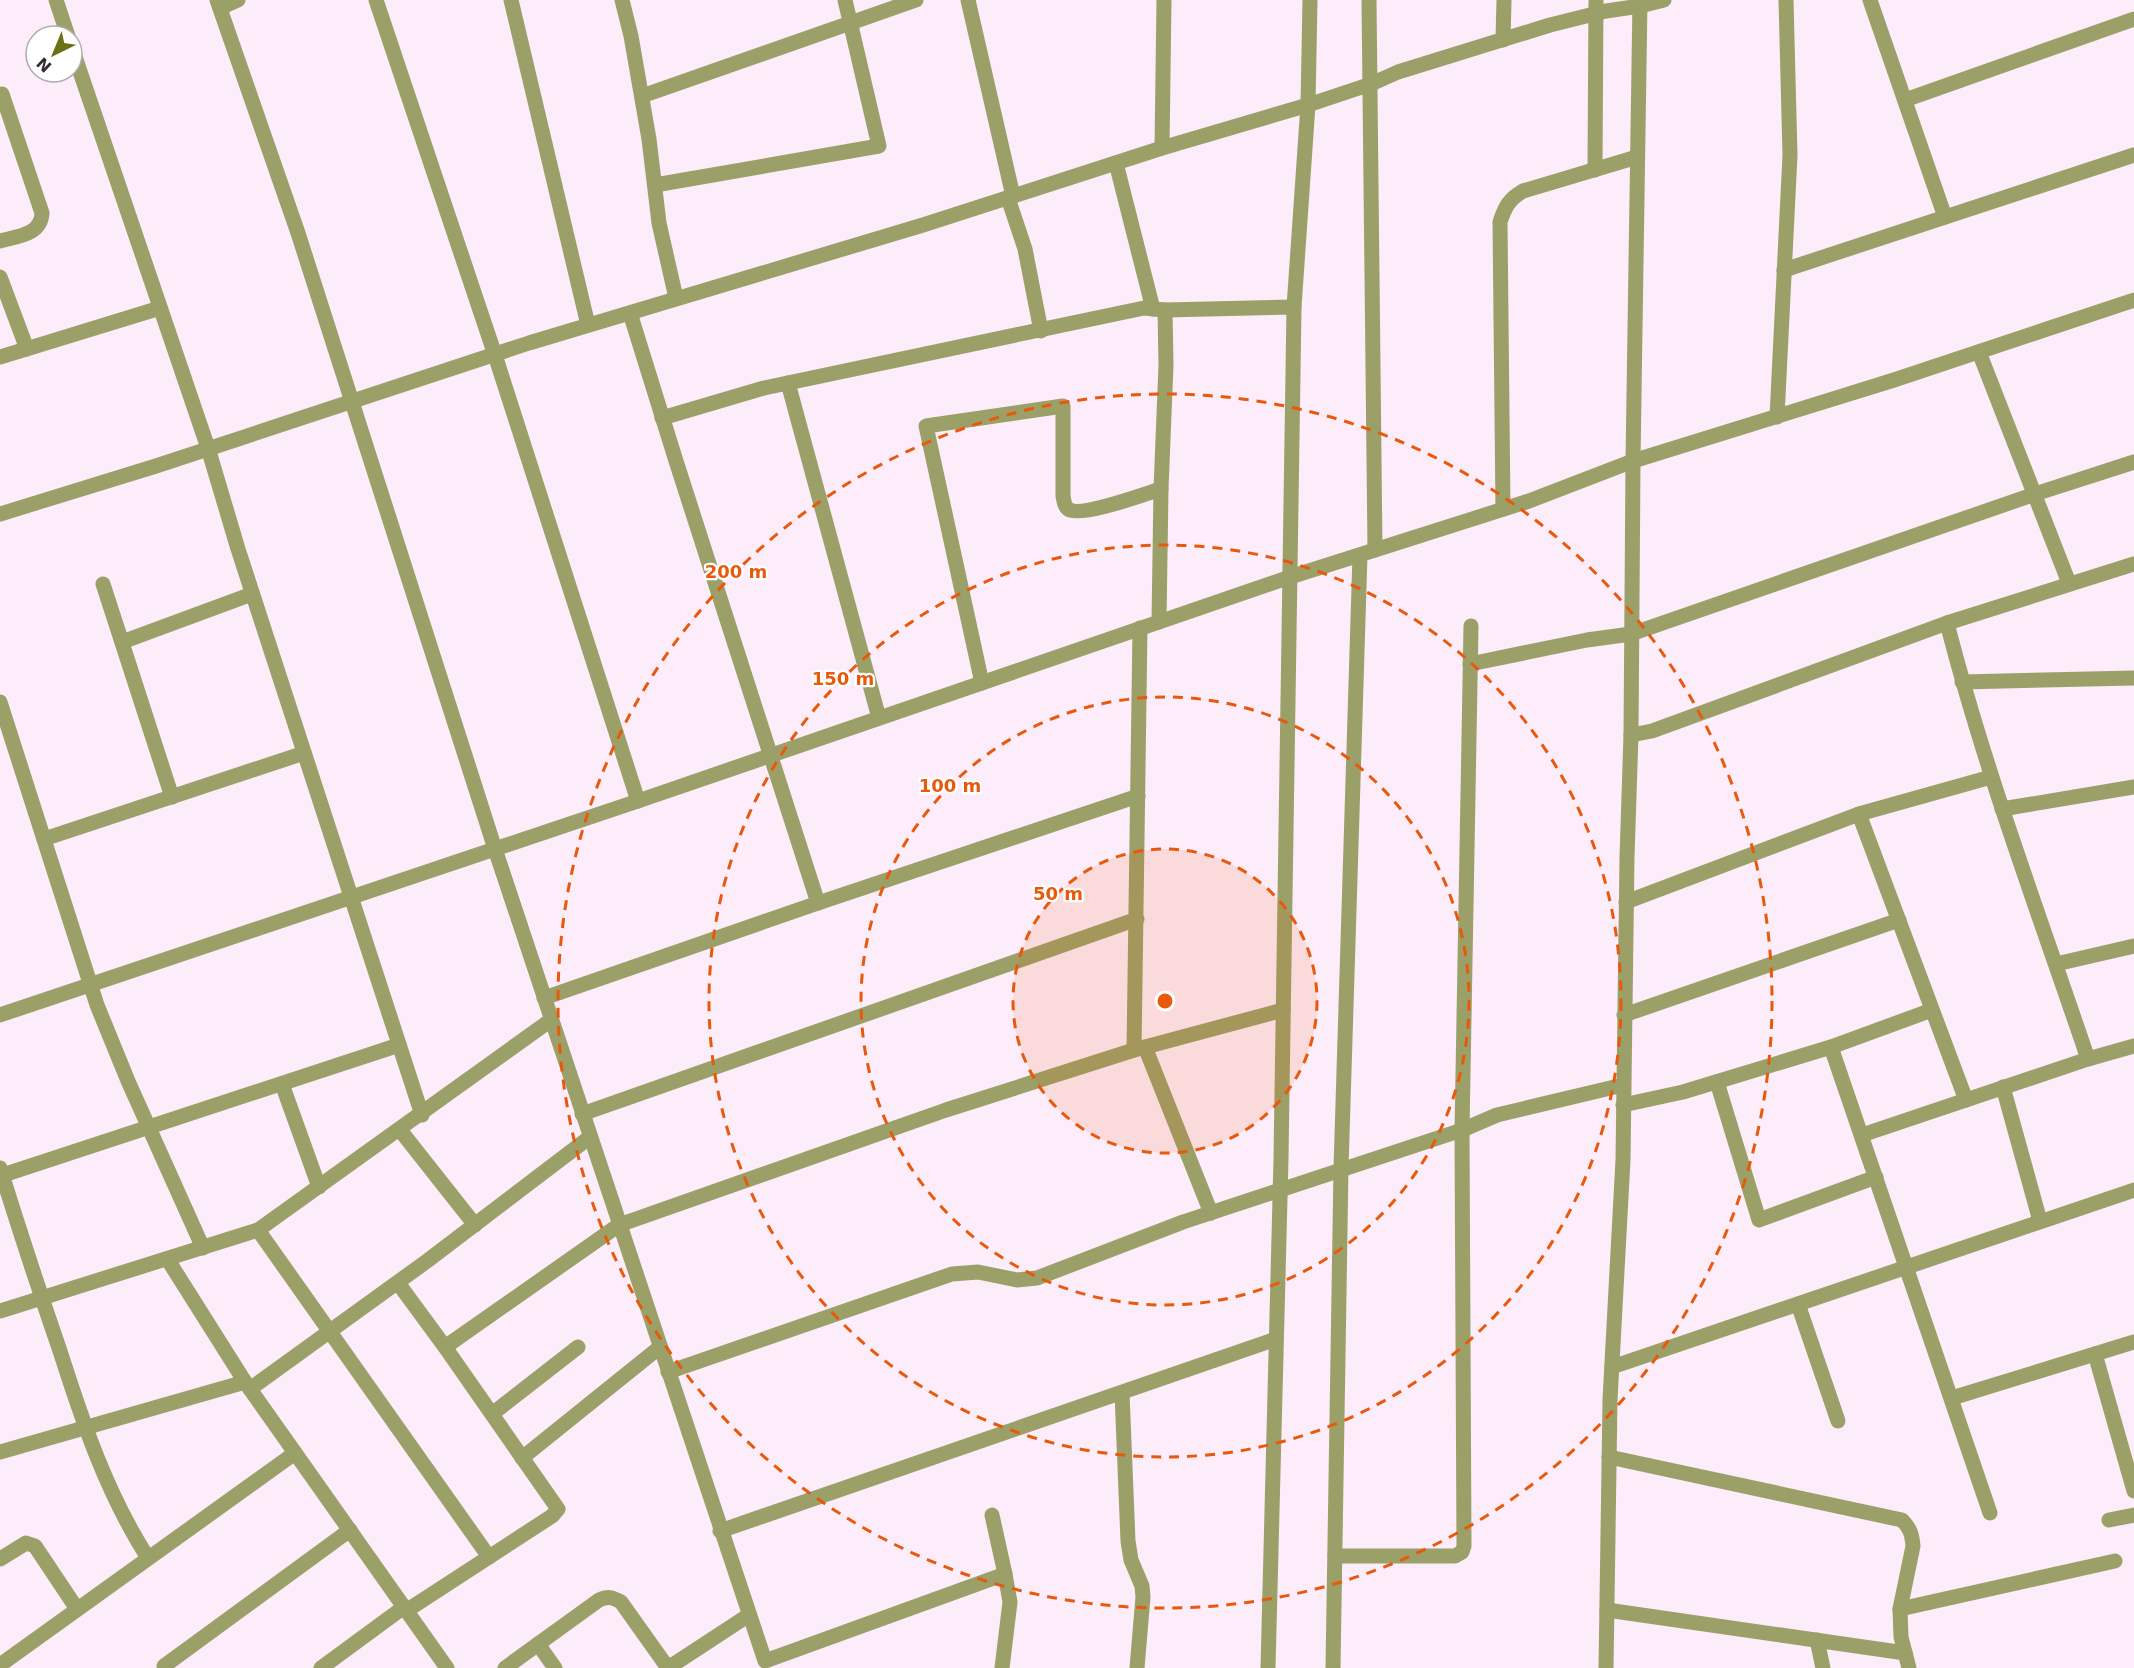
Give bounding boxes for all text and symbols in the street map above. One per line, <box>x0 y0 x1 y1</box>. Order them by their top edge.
north arrow <box>24 24 84 84</box>
text: N <box>33 53 55 76</box>
text: 200 m <box>705 561 767 582</box>
text: 150 m <box>812 668 874 689</box>
text: 100 m <box>919 775 981 796</box>
text: 50 m <box>1033 883 1083 904</box>
centre of rings <box>1155 991 1175 1011</box>

